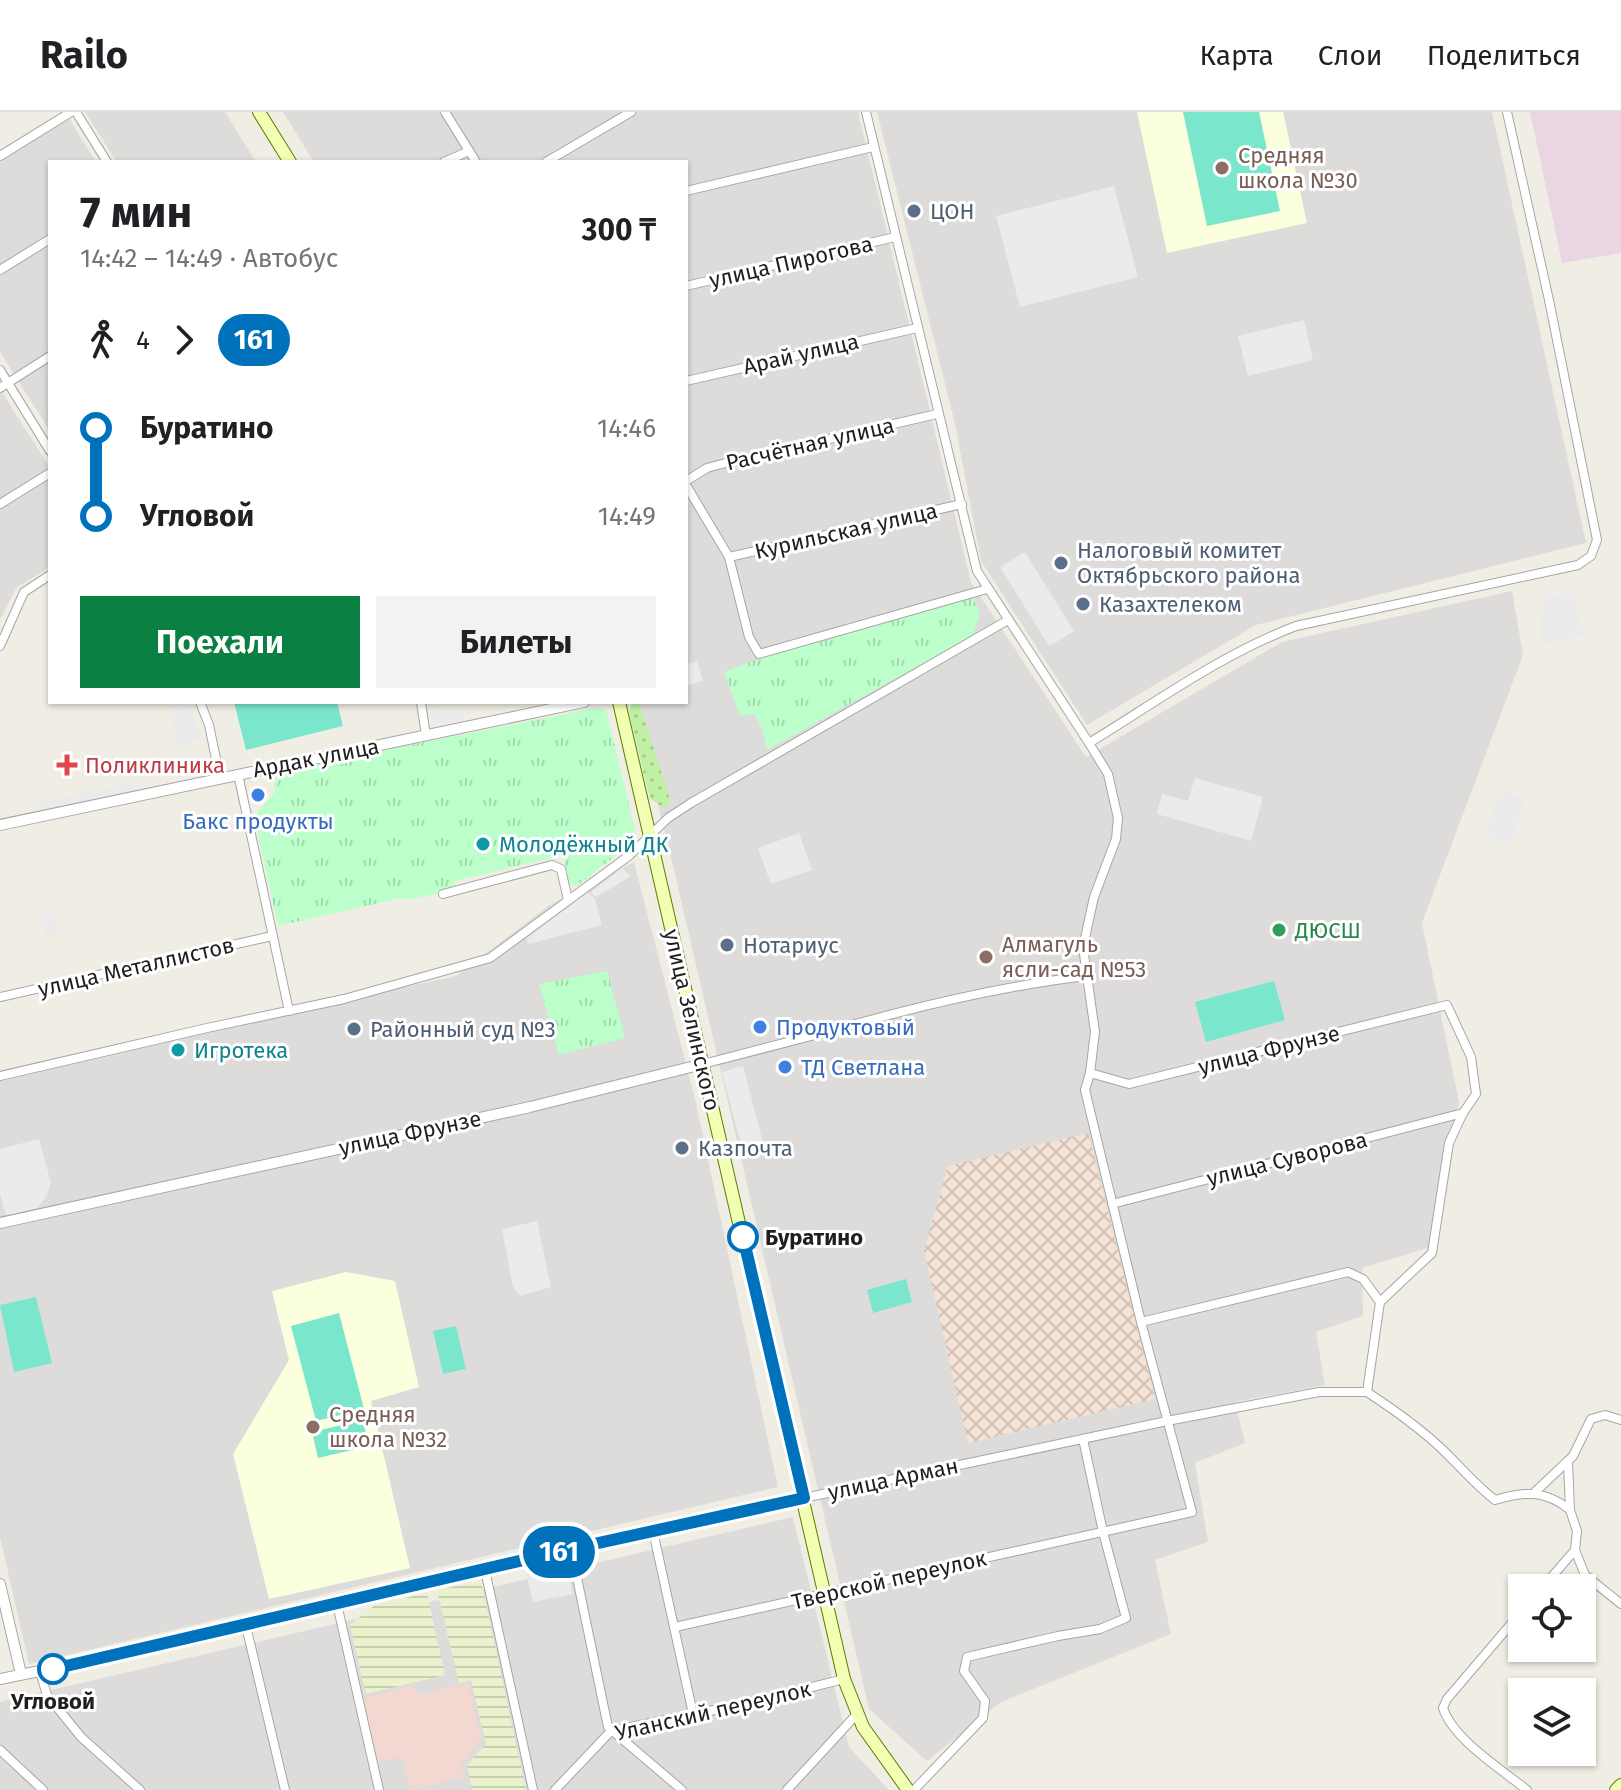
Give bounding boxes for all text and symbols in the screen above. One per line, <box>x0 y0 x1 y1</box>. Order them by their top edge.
text: Railo <box>40 32 128 78</box>
text: Карта <box>1199 39 1274 72</box>
text: Слои <box>1318 39 1383 72</box>
text: Поделиться <box>1427 39 1581 72</box>
place label: Средняя школа №30 <box>1238 142 1358 194</box>
marker: Средняя школа №30 <box>1213 159 1231 177</box>
text: 7 мин <box>80 186 192 239</box>
place label: ЦОН <box>930 198 975 225</box>
marker: ЦОН <box>905 202 923 220</box>
text: 300 ₸ <box>582 212 656 248</box>
street label: улица Пирогова <box>707 230 875 294</box>
text: 14:42 – 14:49 · Автобус <box>80 243 338 274</box>
icon: walk <box>80 318 124 362</box>
icon: forward <box>162 318 206 362</box>
text: 161 <box>234 323 274 356</box>
text: 4 <box>136 325 150 356</box>
street label: Арай улица <box>741 328 861 380</box>
text: Буратино <box>140 410 274 446</box>
street label: Расчётная улица <box>723 412 897 476</box>
text: 14:46 <box>597 413 656 444</box>
street label: Курильская улица <box>752 497 940 565</box>
text: Угловой <box>140 498 254 534</box>
text: 14:49 <box>598 501 656 532</box>
place label: Налоговый комитет Октябрьского района <box>1077 537 1300 589</box>
marker: Налоговый комитет Октябрьского района <box>1052 554 1070 572</box>
place label: Казахтелеком <box>1099 591 1242 618</box>
marker: Казахтелеком <box>1074 595 1092 613</box>
button: Поехали <box>80 596 360 688</box>
button: Билеты <box>376 596 656 688</box>
street label: Ардак улица <box>250 733 382 783</box>
place label: Поликлиника <box>85 752 225 779</box>
marker: Поликлиника <box>56 754 78 776</box>
marker: Бакс продукты <box>249 786 267 804</box>
place label: Бакс продукты <box>182 808 334 835</box>
place label: Молодёжный ДК <box>499 831 669 858</box>
marker: Молодёжный ДК <box>474 835 492 853</box>
place label: ДЮСШ <box>1294 917 1361 944</box>
marker: ДЮСШ <box>1270 921 1288 939</box>
street label: улица Зелинского <box>658 927 726 1113</box>
street label: улица Металлистов <box>35 931 237 1003</box>
place label: Алмагуль ясли-сад №53 <box>1002 931 1146 983</box>
place label: Нотариус <box>743 932 839 959</box>
marker: Нотариус <box>718 936 736 954</box>
marker: Алмагуль ясли-сад №53 <box>977 948 995 966</box>
place label: Продуктовый <box>776 1014 915 1041</box>
place label: Районный суд №3 <box>370 1016 556 1043</box>
marker: Продуктовый <box>751 1018 769 1036</box>
street label: улица Фрунзе <box>1195 1019 1343 1081</box>
marker: Районный суд №3 <box>345 1020 363 1038</box>
place label: Игротека <box>194 1037 288 1064</box>
marker: Игротека <box>169 1041 187 1059</box>
place label: ТД Светлана <box>801 1054 925 1081</box>
marker: ТД Светлана <box>776 1058 794 1076</box>
street label: улица Фрунзе <box>336 1105 484 1161</box>
street label: улица Суворова <box>1204 1126 1370 1192</box>
place label: Казпочта <box>698 1135 793 1162</box>
marker: Казпочта <box>673 1139 691 1157</box>
marker: Буратино <box>728 1222 758 1252</box>
place label: Буратино <box>765 1224 863 1251</box>
place label: Средняя школа №32 <box>329 1401 447 1453</box>
marker: Средняя школа №32 <box>304 1418 322 1436</box>
street label: улица Арман <box>825 1452 961 1506</box>
line badge: 161 <box>513 1526 605 1578</box>
text: 161 <box>539 1535 579 1568</box>
street label: Тверской переулок <box>789 1544 990 1616</box>
map controls <box>1508 1574 1596 1766</box>
button: locate <box>1508 1574 1596 1662</box>
marker: Угловой <box>38 1654 68 1684</box>
street label: Уланский переулок <box>612 1675 814 1747</box>
button: layers <box>1508 1678 1596 1766</box>
place label: Угловой <box>10 1688 95 1715</box>

